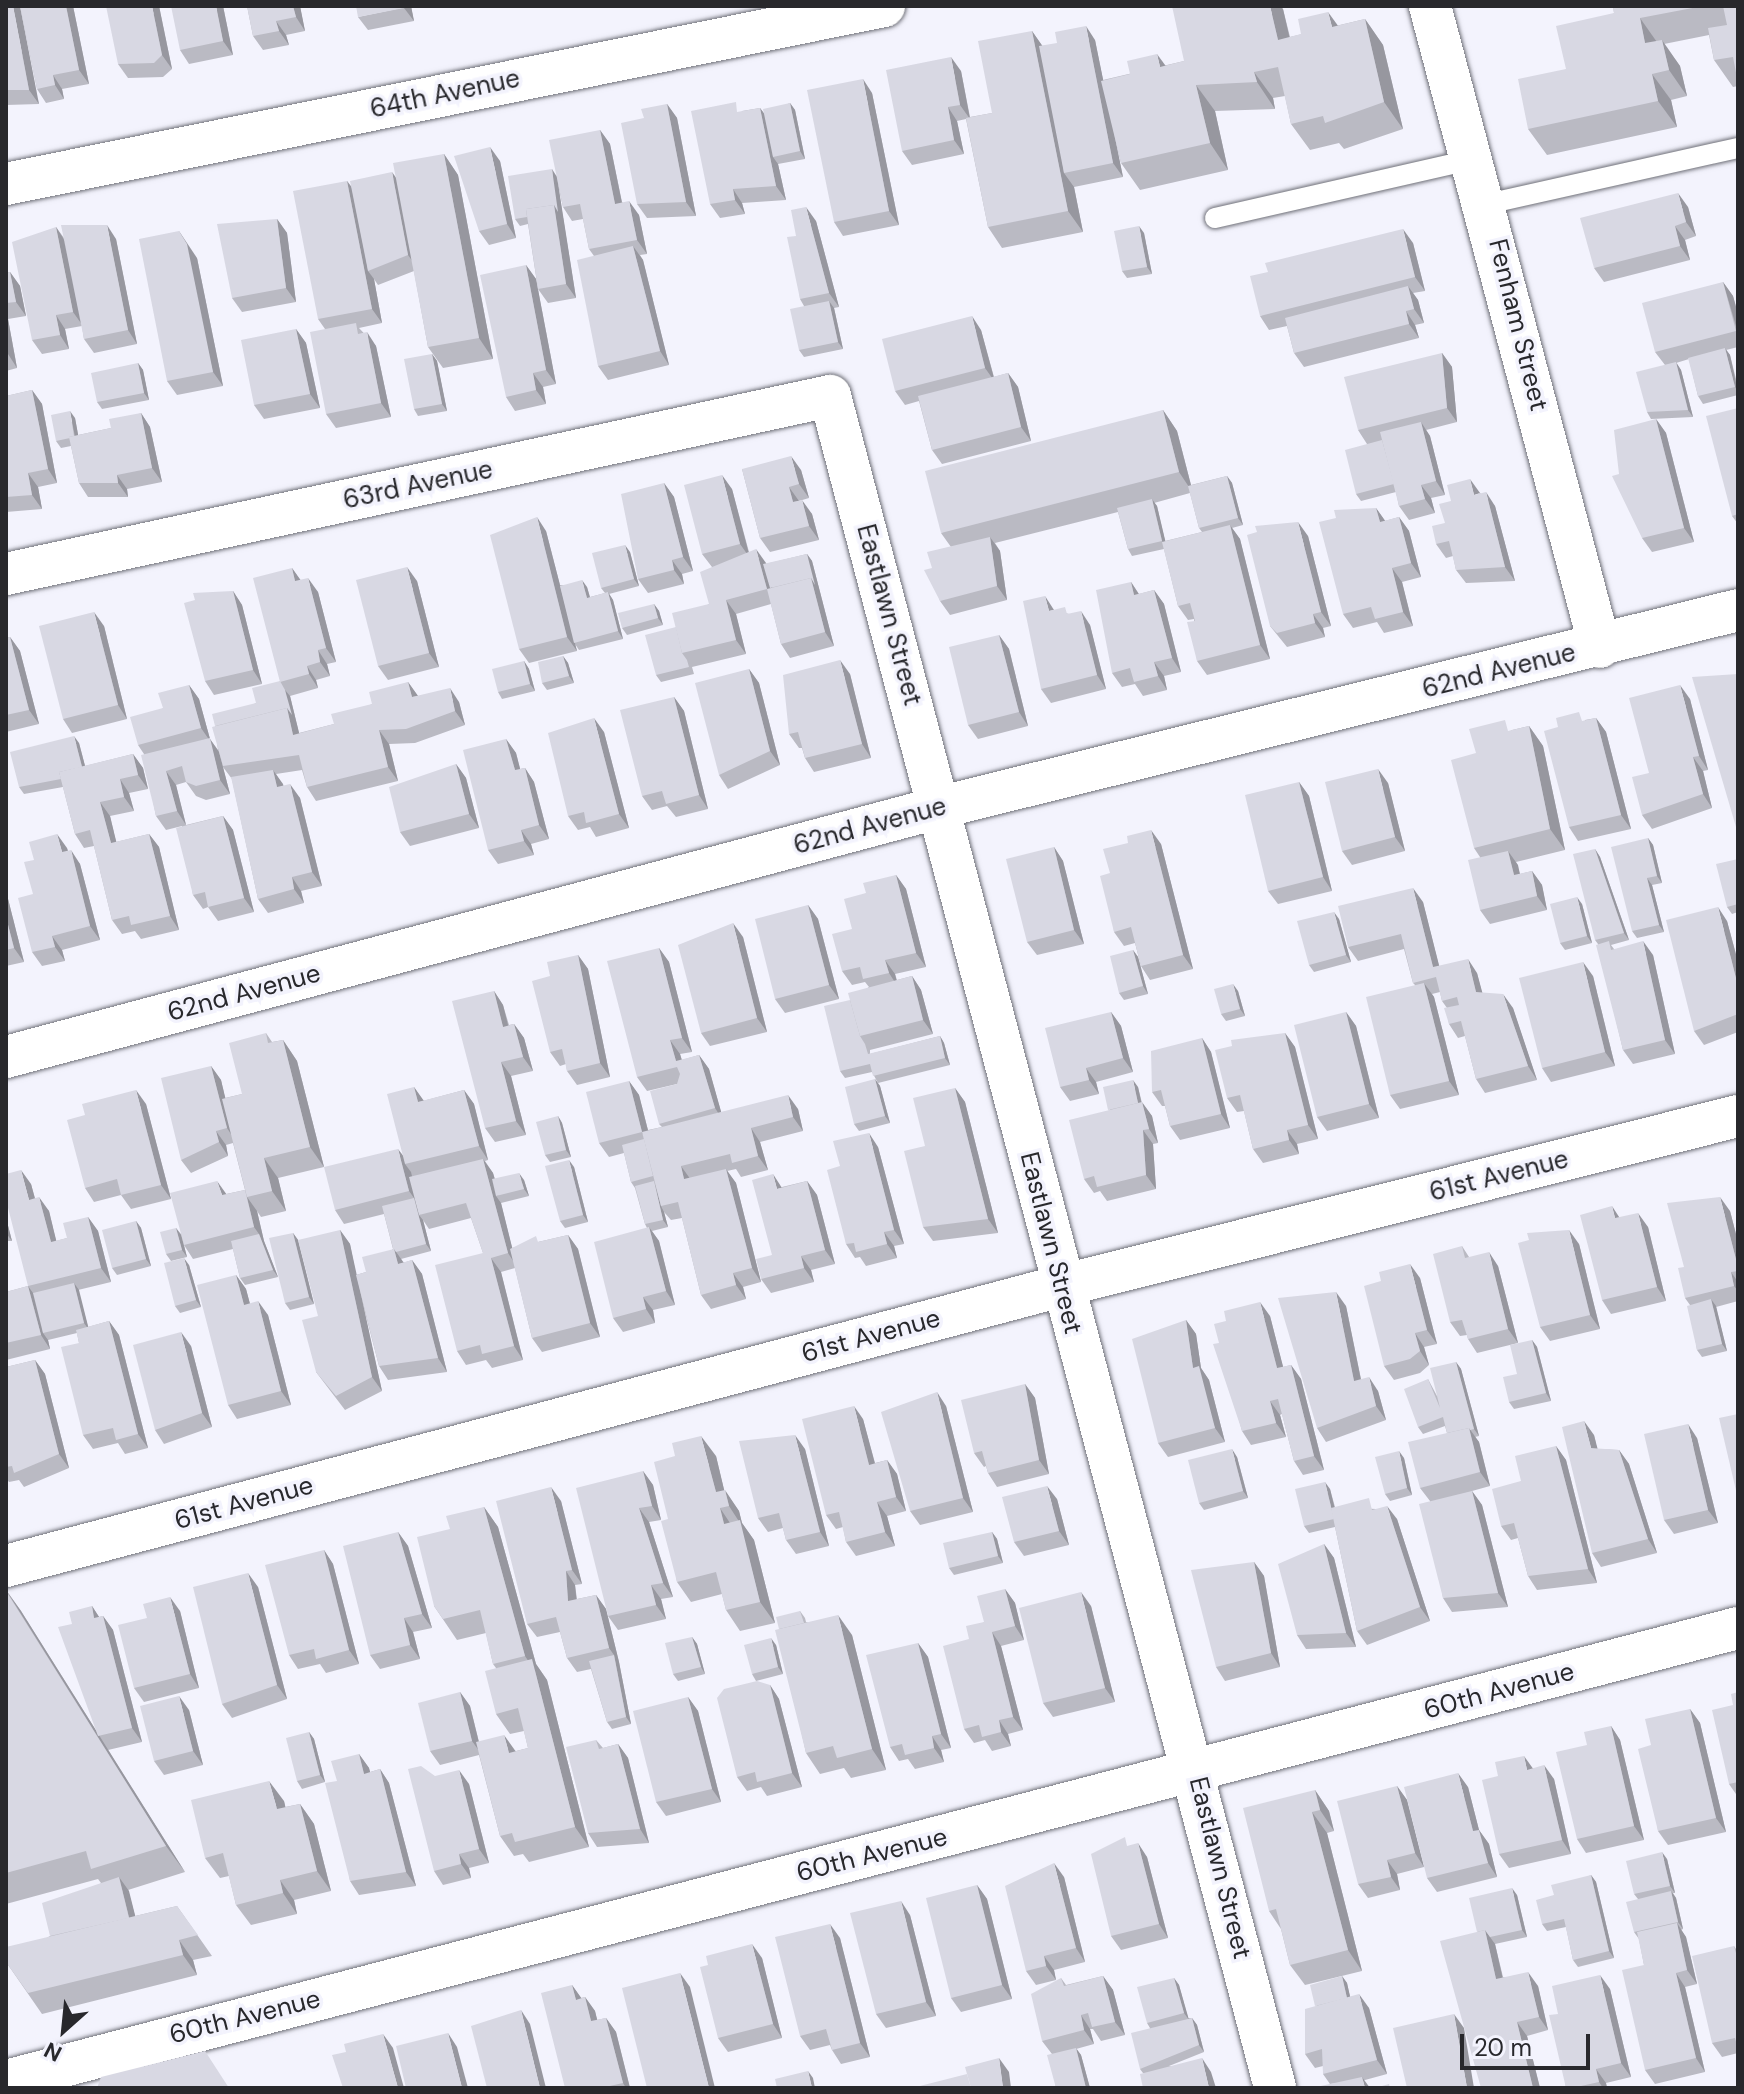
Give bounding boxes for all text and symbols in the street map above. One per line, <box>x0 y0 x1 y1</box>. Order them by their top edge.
street label: 64th Avenue <box>367 63 523 125</box>
street label: Fenham Street <box>1482 236 1554 414</box>
street label: 63rd Avenue <box>340 454 496 516</box>
street label: Eastlawn Street <box>850 521 928 709</box>
street label: 62nd Avenue <box>1419 637 1579 705</box>
street label: 62nd Avenue <box>790 791 950 861</box>
street label: 62nd Avenue <box>164 958 324 1028</box>
street label: 61st Avenue <box>1426 1144 1572 1208</box>
street label: Eastlawn Street <box>1013 1149 1089 1337</box>
street label: 61st Avenue <box>798 1303 944 1369</box>
street label: 61st Avenue <box>171 1470 317 1536</box>
street label: 60th Avenue <box>1420 1656 1578 1726</box>
street label: Eastlawn Street <box>1182 1774 1258 1962</box>
street label: 60th Avenue <box>793 1821 951 1889</box>
street label: 60th Avenue <box>166 1983 324 2051</box>
north arrow <box>24 1990 104 2070</box>
scale bar <box>1464 2018 1594 2068</box>
text: 20 m <box>1474 2032 1532 2063</box>
text: N <box>39 2035 67 2068</box>

